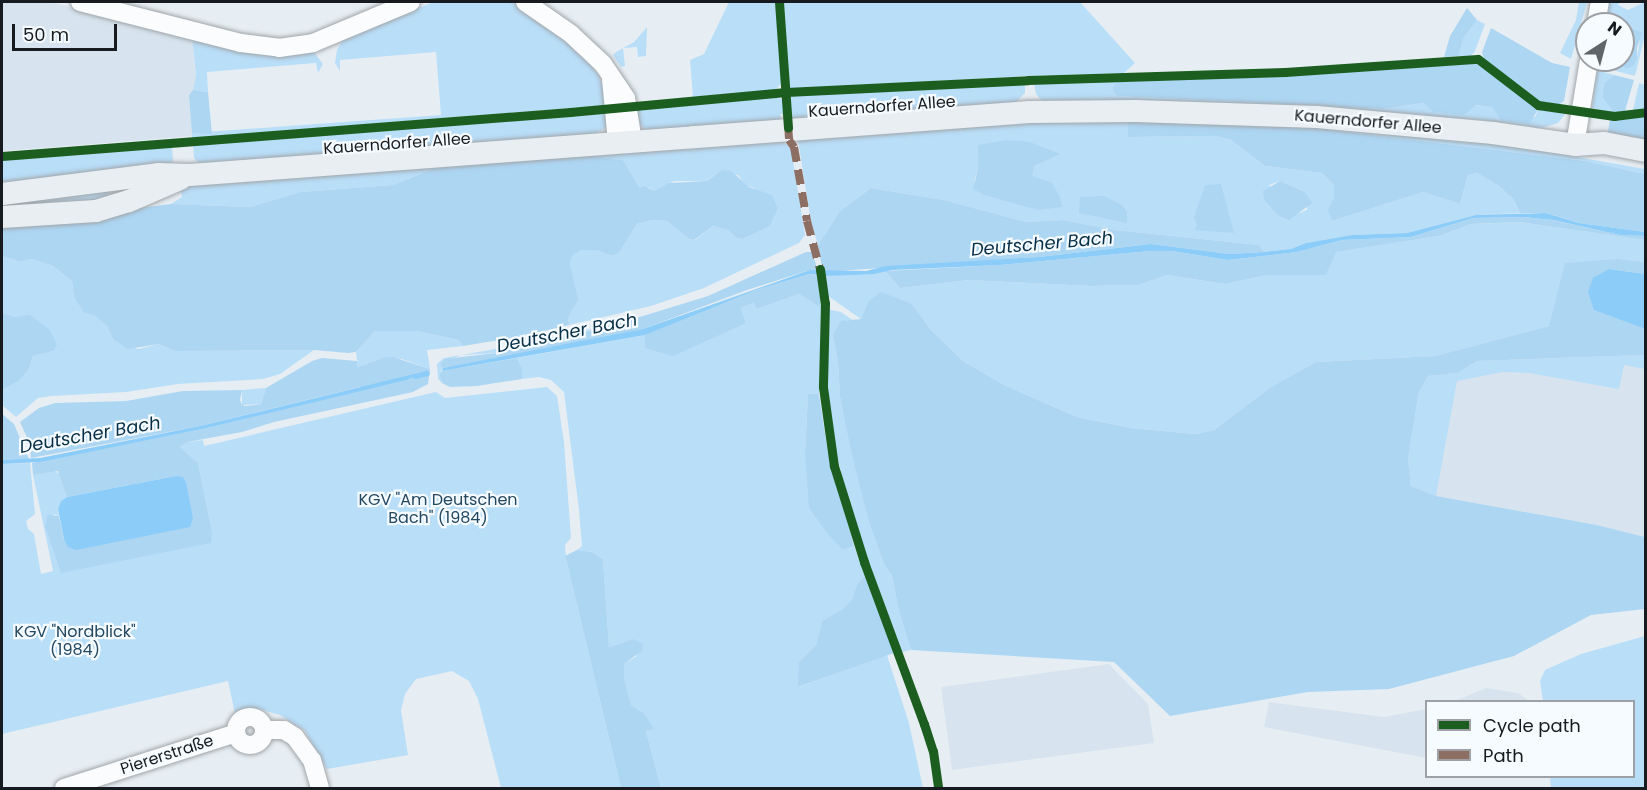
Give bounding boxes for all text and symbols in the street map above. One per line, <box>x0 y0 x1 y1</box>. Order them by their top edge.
scale bar <box>15 12 120 50</box>
north arrow <box>1575 12 1635 72</box>
text: N <box>1603 16 1626 41</box>
text: 50 m <box>23 22 69 47</box>
street label: Kauerndorfer Allee <box>808 92 956 122</box>
street label: Kauerndorfer Allee <box>1294 106 1442 138</box>
street label: Kauerndorfer Allee <box>323 129 471 159</box>
water label: Deutscher Bach <box>970 227 1114 261</box>
water label: Deutscher Bach <box>495 309 639 357</box>
water label: Deutscher Bach <box>18 412 162 458</box>
park label: KGV "Am Deutschen Bach" (1984) <box>358 490 518 528</box>
park label: KGV "Nordblick" (1984) <box>14 622 136 660</box>
legend <box>1425 700 1635 778</box>
text: Cycle path <box>1483 713 1581 738</box>
street label: Piererstraße <box>118 731 216 779</box>
text: Path <box>1483 743 1524 768</box>

